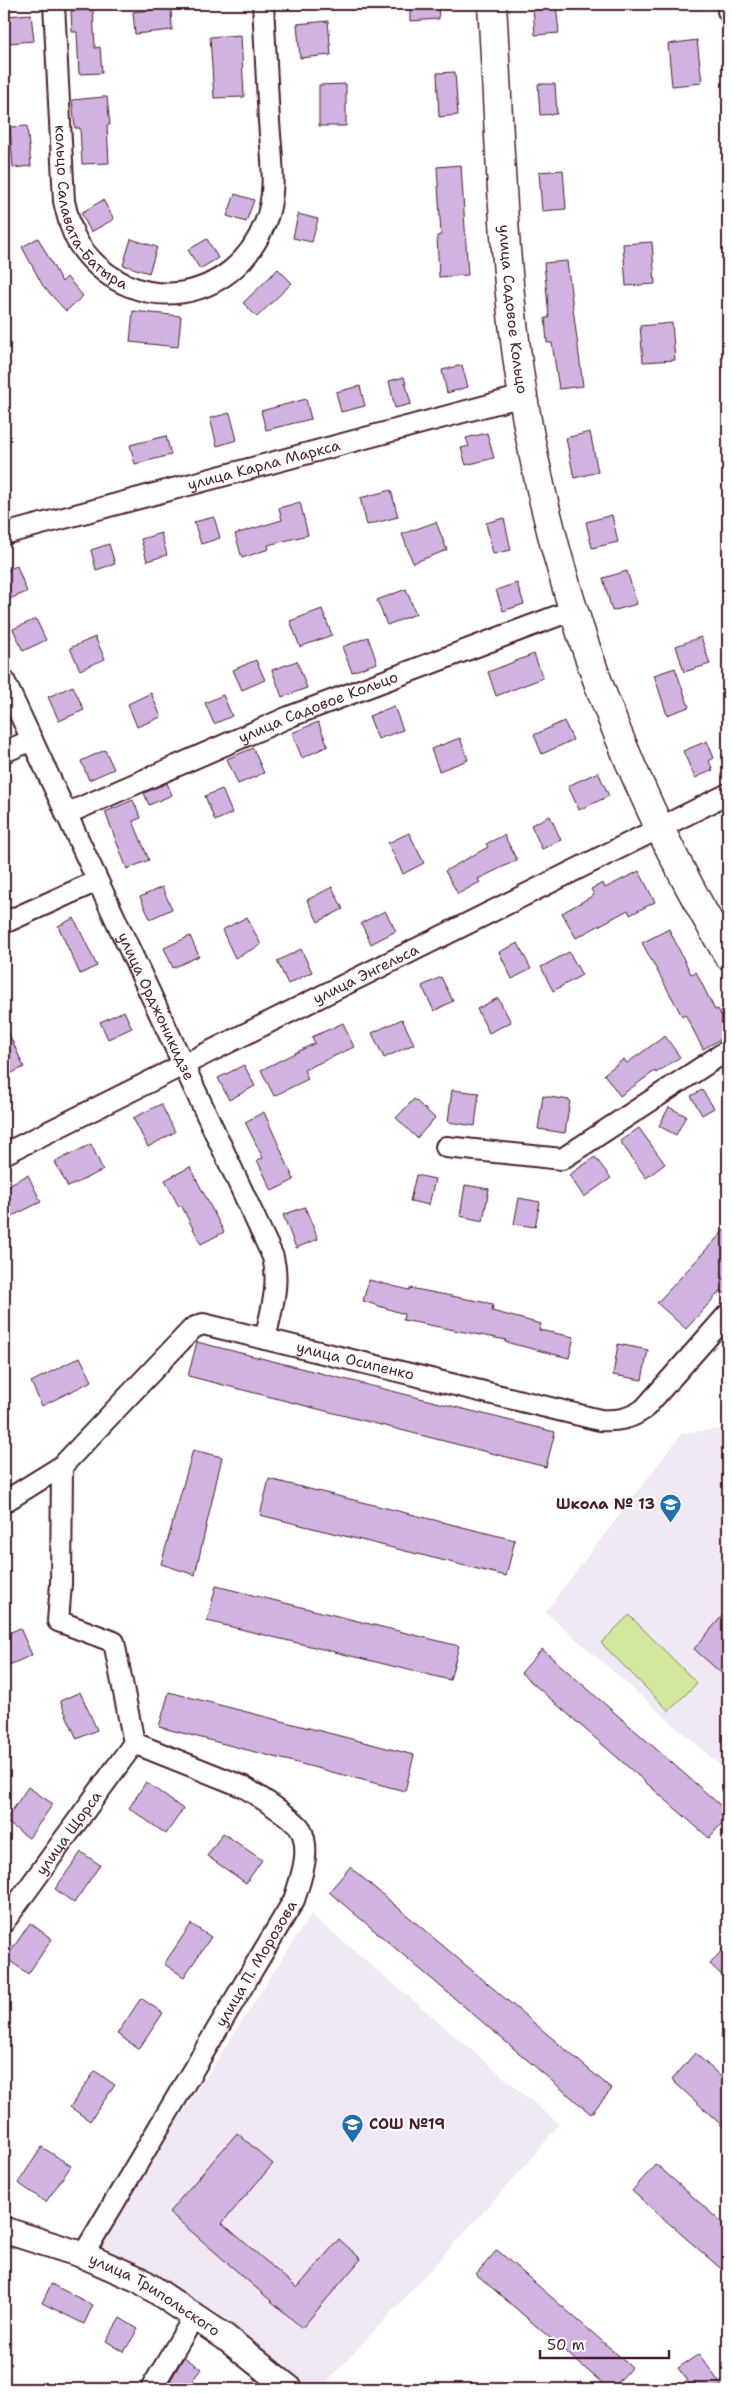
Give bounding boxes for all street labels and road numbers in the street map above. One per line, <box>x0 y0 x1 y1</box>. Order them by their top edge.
street label: кольцо Салавата-Батыра <box>50 125 132 294</box>
street label: улица Садовое Кольцо <box>494 224 532 395</box>
street label: улица Карла Маркса <box>186 435 343 495</box>
street label: улица Садовое Кольцо <box>235 667 401 748</box>
street label: улица Орджоникидзе <box>113 929 199 1084</box>
street label: улица Энгельса <box>310 939 423 1009</box>
street label: улица Осипенко <box>294 1337 416 1385</box>
street label: улица Щорса <box>31 1786 106 1879</box>
street label: улица П. Морозова <box>211 1896 302 2031</box>
street label: улица Трипольского <box>86 2249 224 2341</box>

